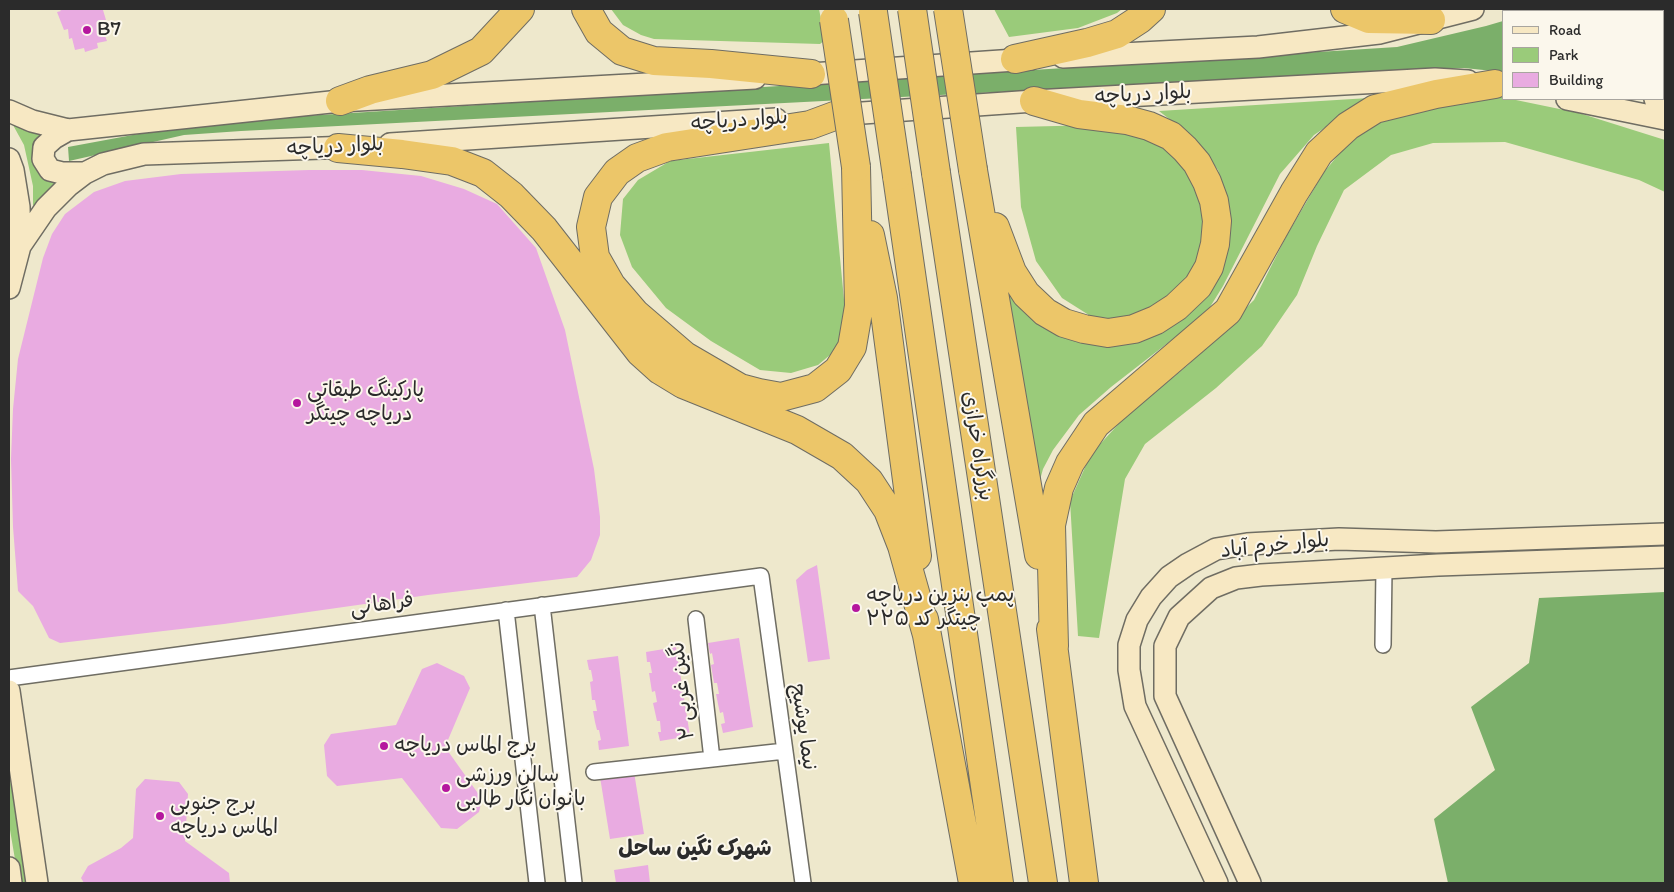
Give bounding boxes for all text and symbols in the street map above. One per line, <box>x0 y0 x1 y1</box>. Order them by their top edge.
legend <box>1502 10 1664 100</box>
place label: B7 <box>97 17 121 43</box>
text: Road <box>1549 21 1581 39</box>
marker: B7 <box>81 24 93 36</box>
text: Park <box>1549 46 1579 64</box>
text: Building <box>1549 71 1603 89</box>
street label: بلوار دریاچه <box>1094 80 1192 110</box>
street label: بلوار دریاچه <box>689 105 789 137</box>
street label: بلوار دریاچه <box>286 132 384 162</box>
place label: پارکینگ طبقاتی دریاچه چیتگر <box>307 378 424 428</box>
street label: بزرگراه خرازی <box>956 389 998 503</box>
marker: پارکینگ طبقاتی دریاچه چیتگر <box>291 397 303 409</box>
street label: بلوار خرم آباد <box>1219 528 1331 564</box>
place label: پمپ بنزین دریاچه چیتگر کد ۲۲۵ <box>866 583 1014 633</box>
street label: فراهانی <box>349 588 415 622</box>
marker: پمپ بنزین دریاچه چیتگر کد ۲۲۵ <box>850 602 862 614</box>
street label: نگین غربی ۲ <box>665 641 701 741</box>
street label: نیما یوشیج <box>784 682 822 772</box>
place label: برج الماس دریاچه <box>394 733 537 759</box>
marker: برج الماس دریاچه <box>378 740 390 752</box>
place label: سالن ورزشی بانوان نگار طالبی <box>456 763 586 813</box>
marker: سالن ورزشی بانوان نگار طالبی <box>440 782 452 794</box>
place label: برج جنوبی الماس دریاچه <box>170 791 278 841</box>
marker: برج جنوبی الماس دریاچه <box>154 810 166 822</box>
district label: شهرک نگین ساحل <box>618 836 772 862</box>

